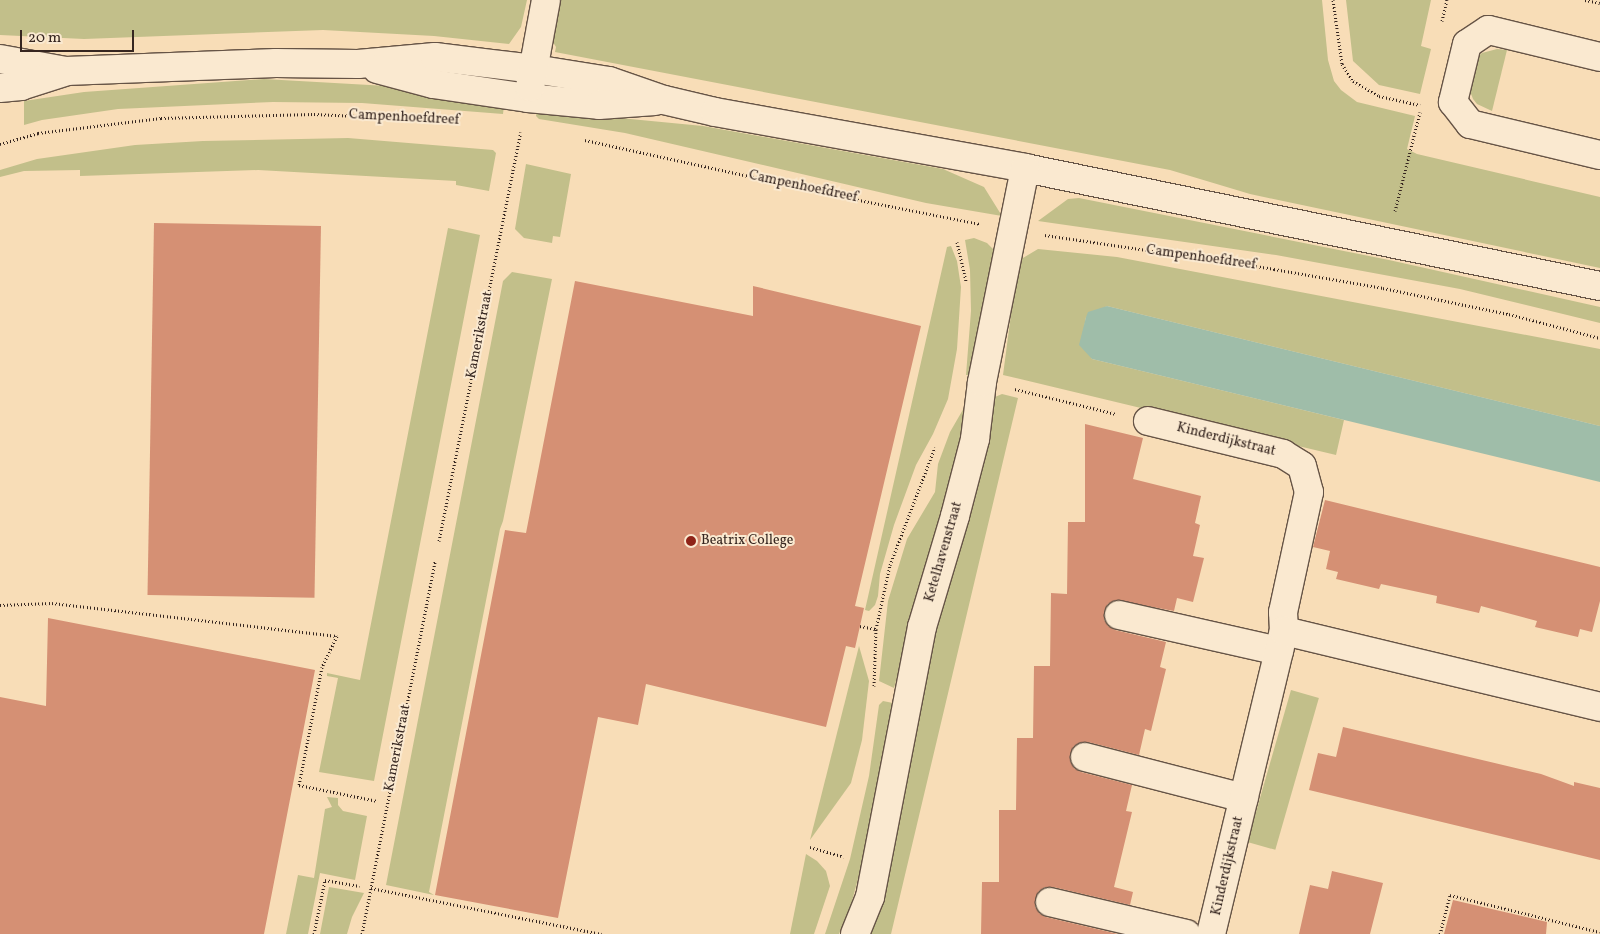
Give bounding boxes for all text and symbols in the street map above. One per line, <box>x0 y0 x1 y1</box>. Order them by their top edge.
scale bar <box>22 20 136 52</box>
text: 20 m <box>28 28 61 49</box>
street label: Campenhoefdreef <box>348 107 460 129</box>
street label: Campenhoefdreef <box>747 167 859 207</box>
street label: Campenhoefdreef <box>1145 242 1257 274</box>
street label: Kamerikstraat <box>463 290 497 380</box>
street label: Kinderdijkstraat <box>1175 420 1277 460</box>
street label: Ketelhavenstraat <box>922 500 966 604</box>
place label: Beatrix College <box>701 533 793 549</box>
marker: Beatrix College <box>685 535 697 547</box>
street label: Kamerikstraat <box>381 703 415 793</box>
street label: Kinderdijkstraat <box>1208 815 1248 917</box>

